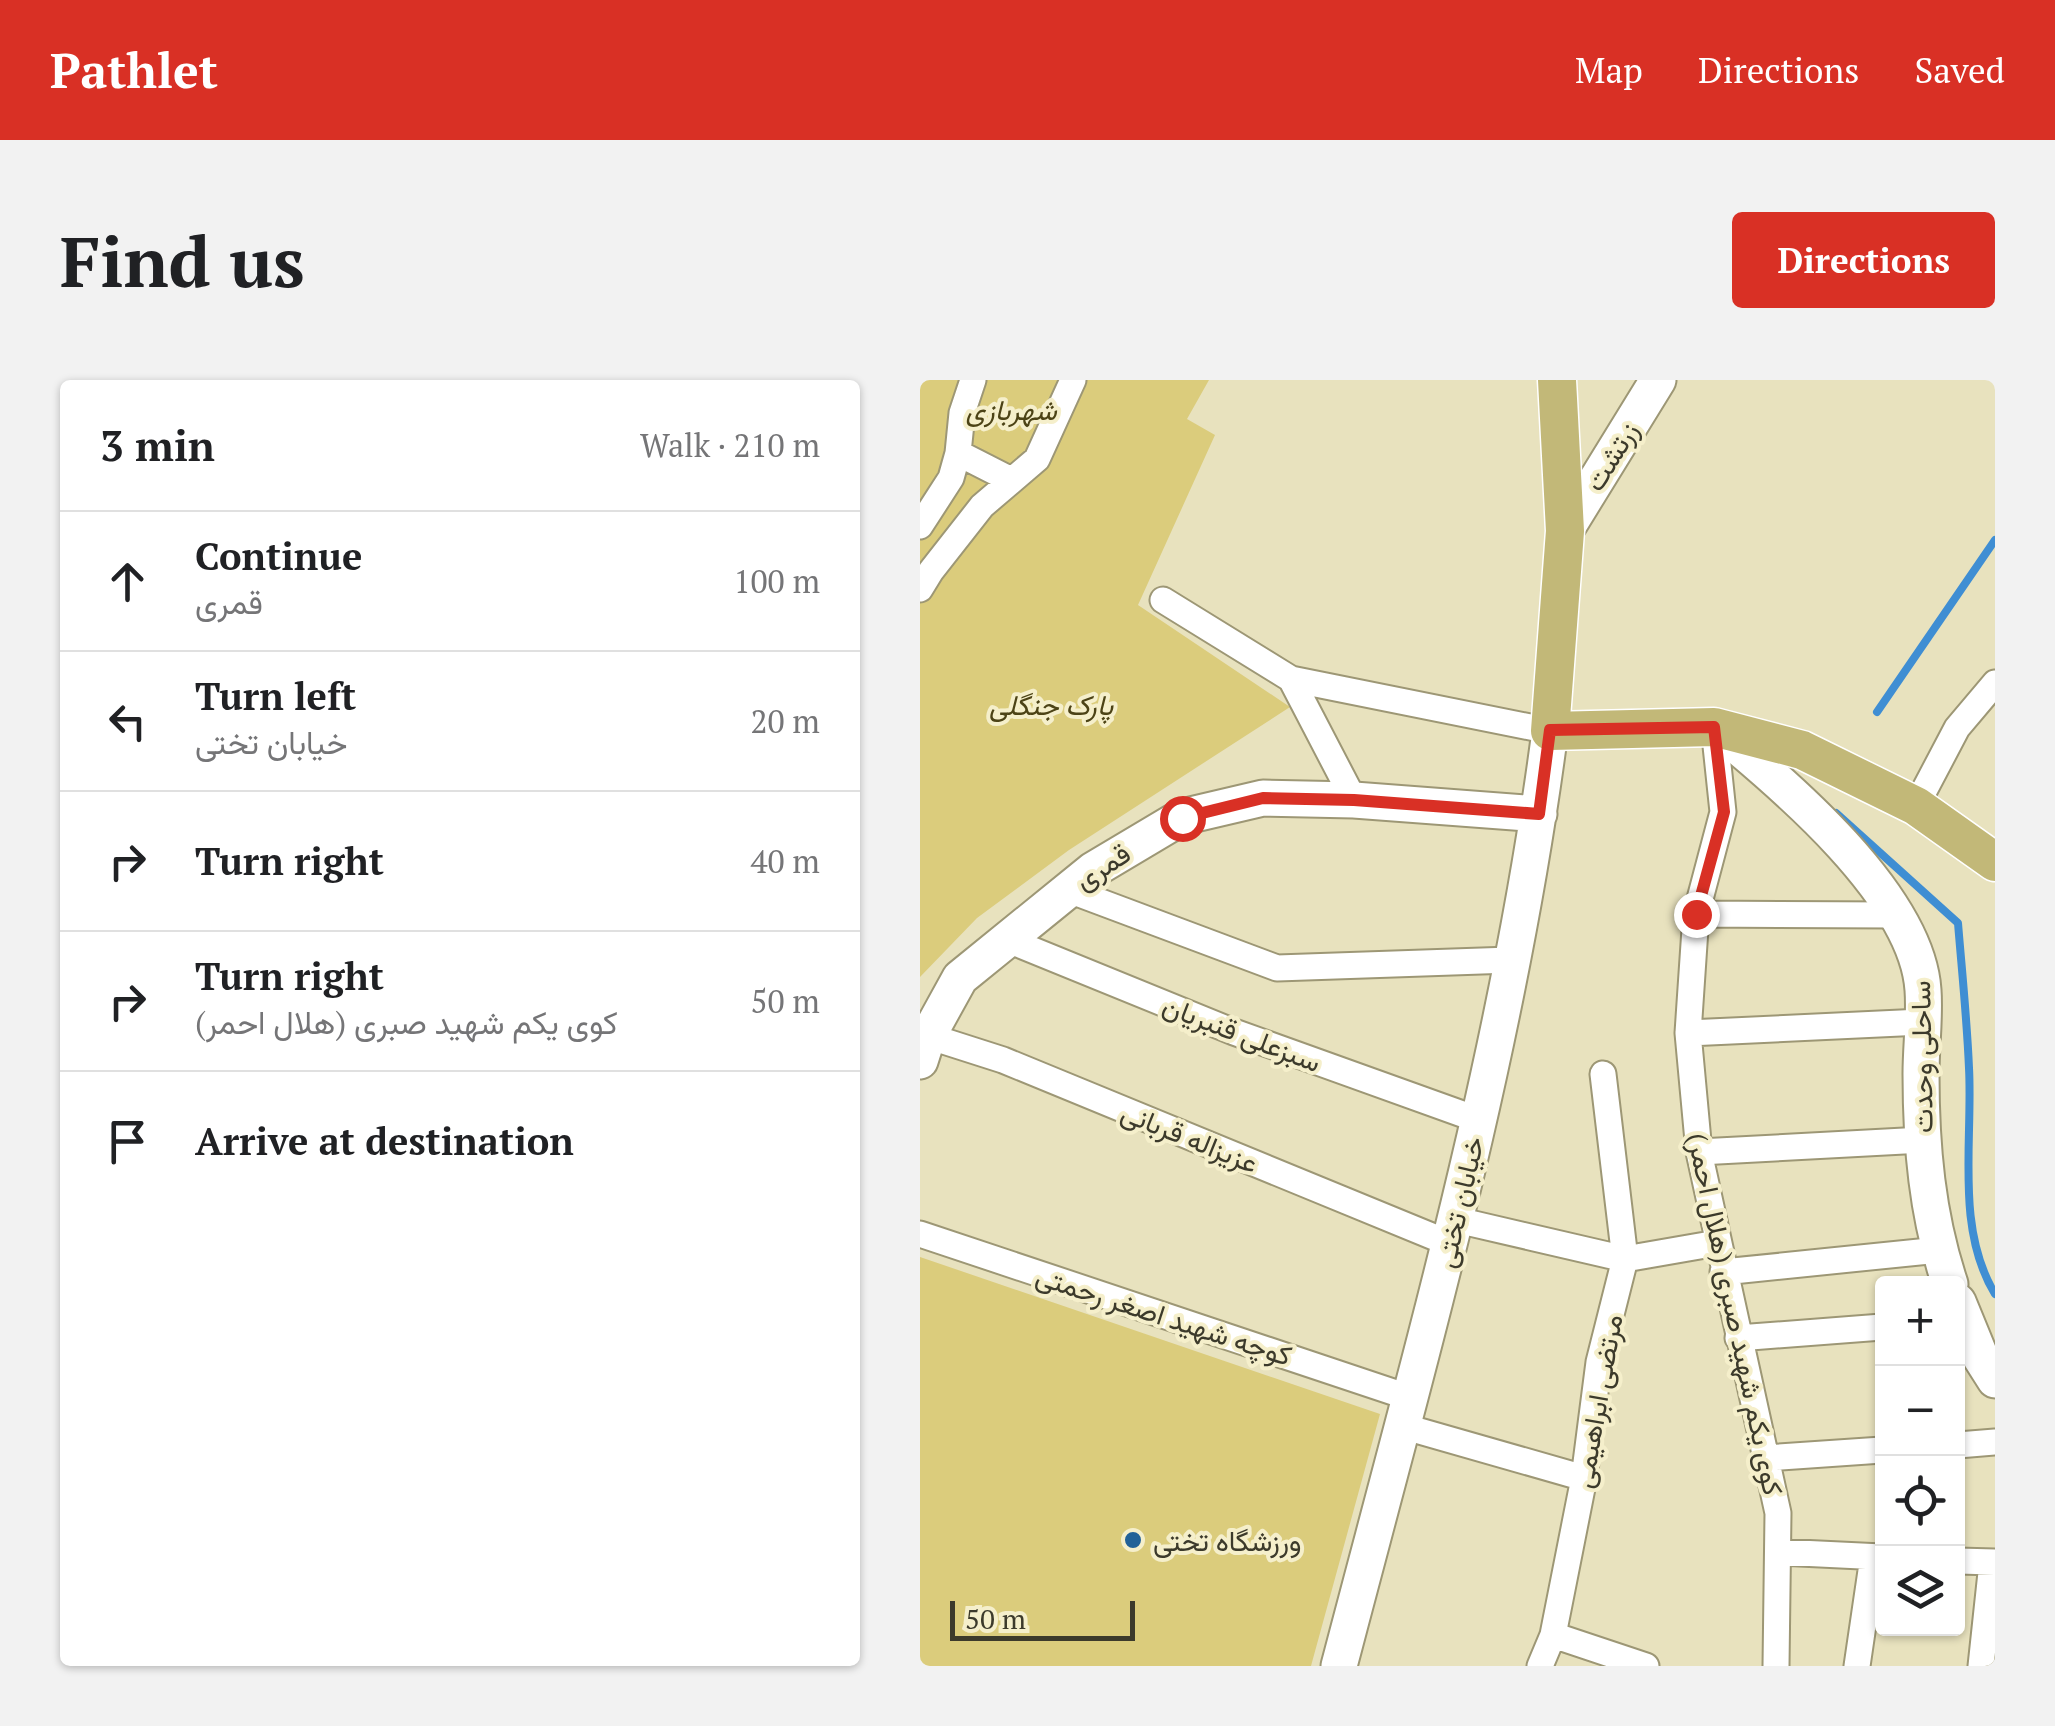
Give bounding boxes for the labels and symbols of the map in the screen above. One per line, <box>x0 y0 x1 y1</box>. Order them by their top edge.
park label: شهربازی <box>965 391 1057 428</box>
street label: زرتشت <box>1575 414 1647 498</box>
park label: پارک جنگلی <box>989 686 1114 724</box>
route start <box>1160 796 1206 842</box>
street label: قمری <box>1067 834 1137 898</box>
route end <box>1674 892 1720 938</box>
street label: ساحلی وحدت <box>1901 980 1941 1134</box>
street label: سبزعلی قنبریان <box>1158 986 1326 1080</box>
street label: عزیزاله قربانی <box>1116 1093 1264 1181</box>
street label: کوی یکم شهید صبری (هلال احمر) <box>1678 1129 1793 1499</box>
street label: خیابان تختی <box>1426 1133 1492 1271</box>
street label: کوچه شهید اصغر رحمتی <box>1031 1256 1297 1375</box>
street label: مرتضی ابراهیمی <box>1564 1311 1630 1491</box>
place label: ورزشگاه تختی <box>1153 1522 1301 1559</box>
marker: ورزشگاه تختی <box>1122 1529 1144 1551</box>
scale bar <box>950 1596 1135 1640</box>

